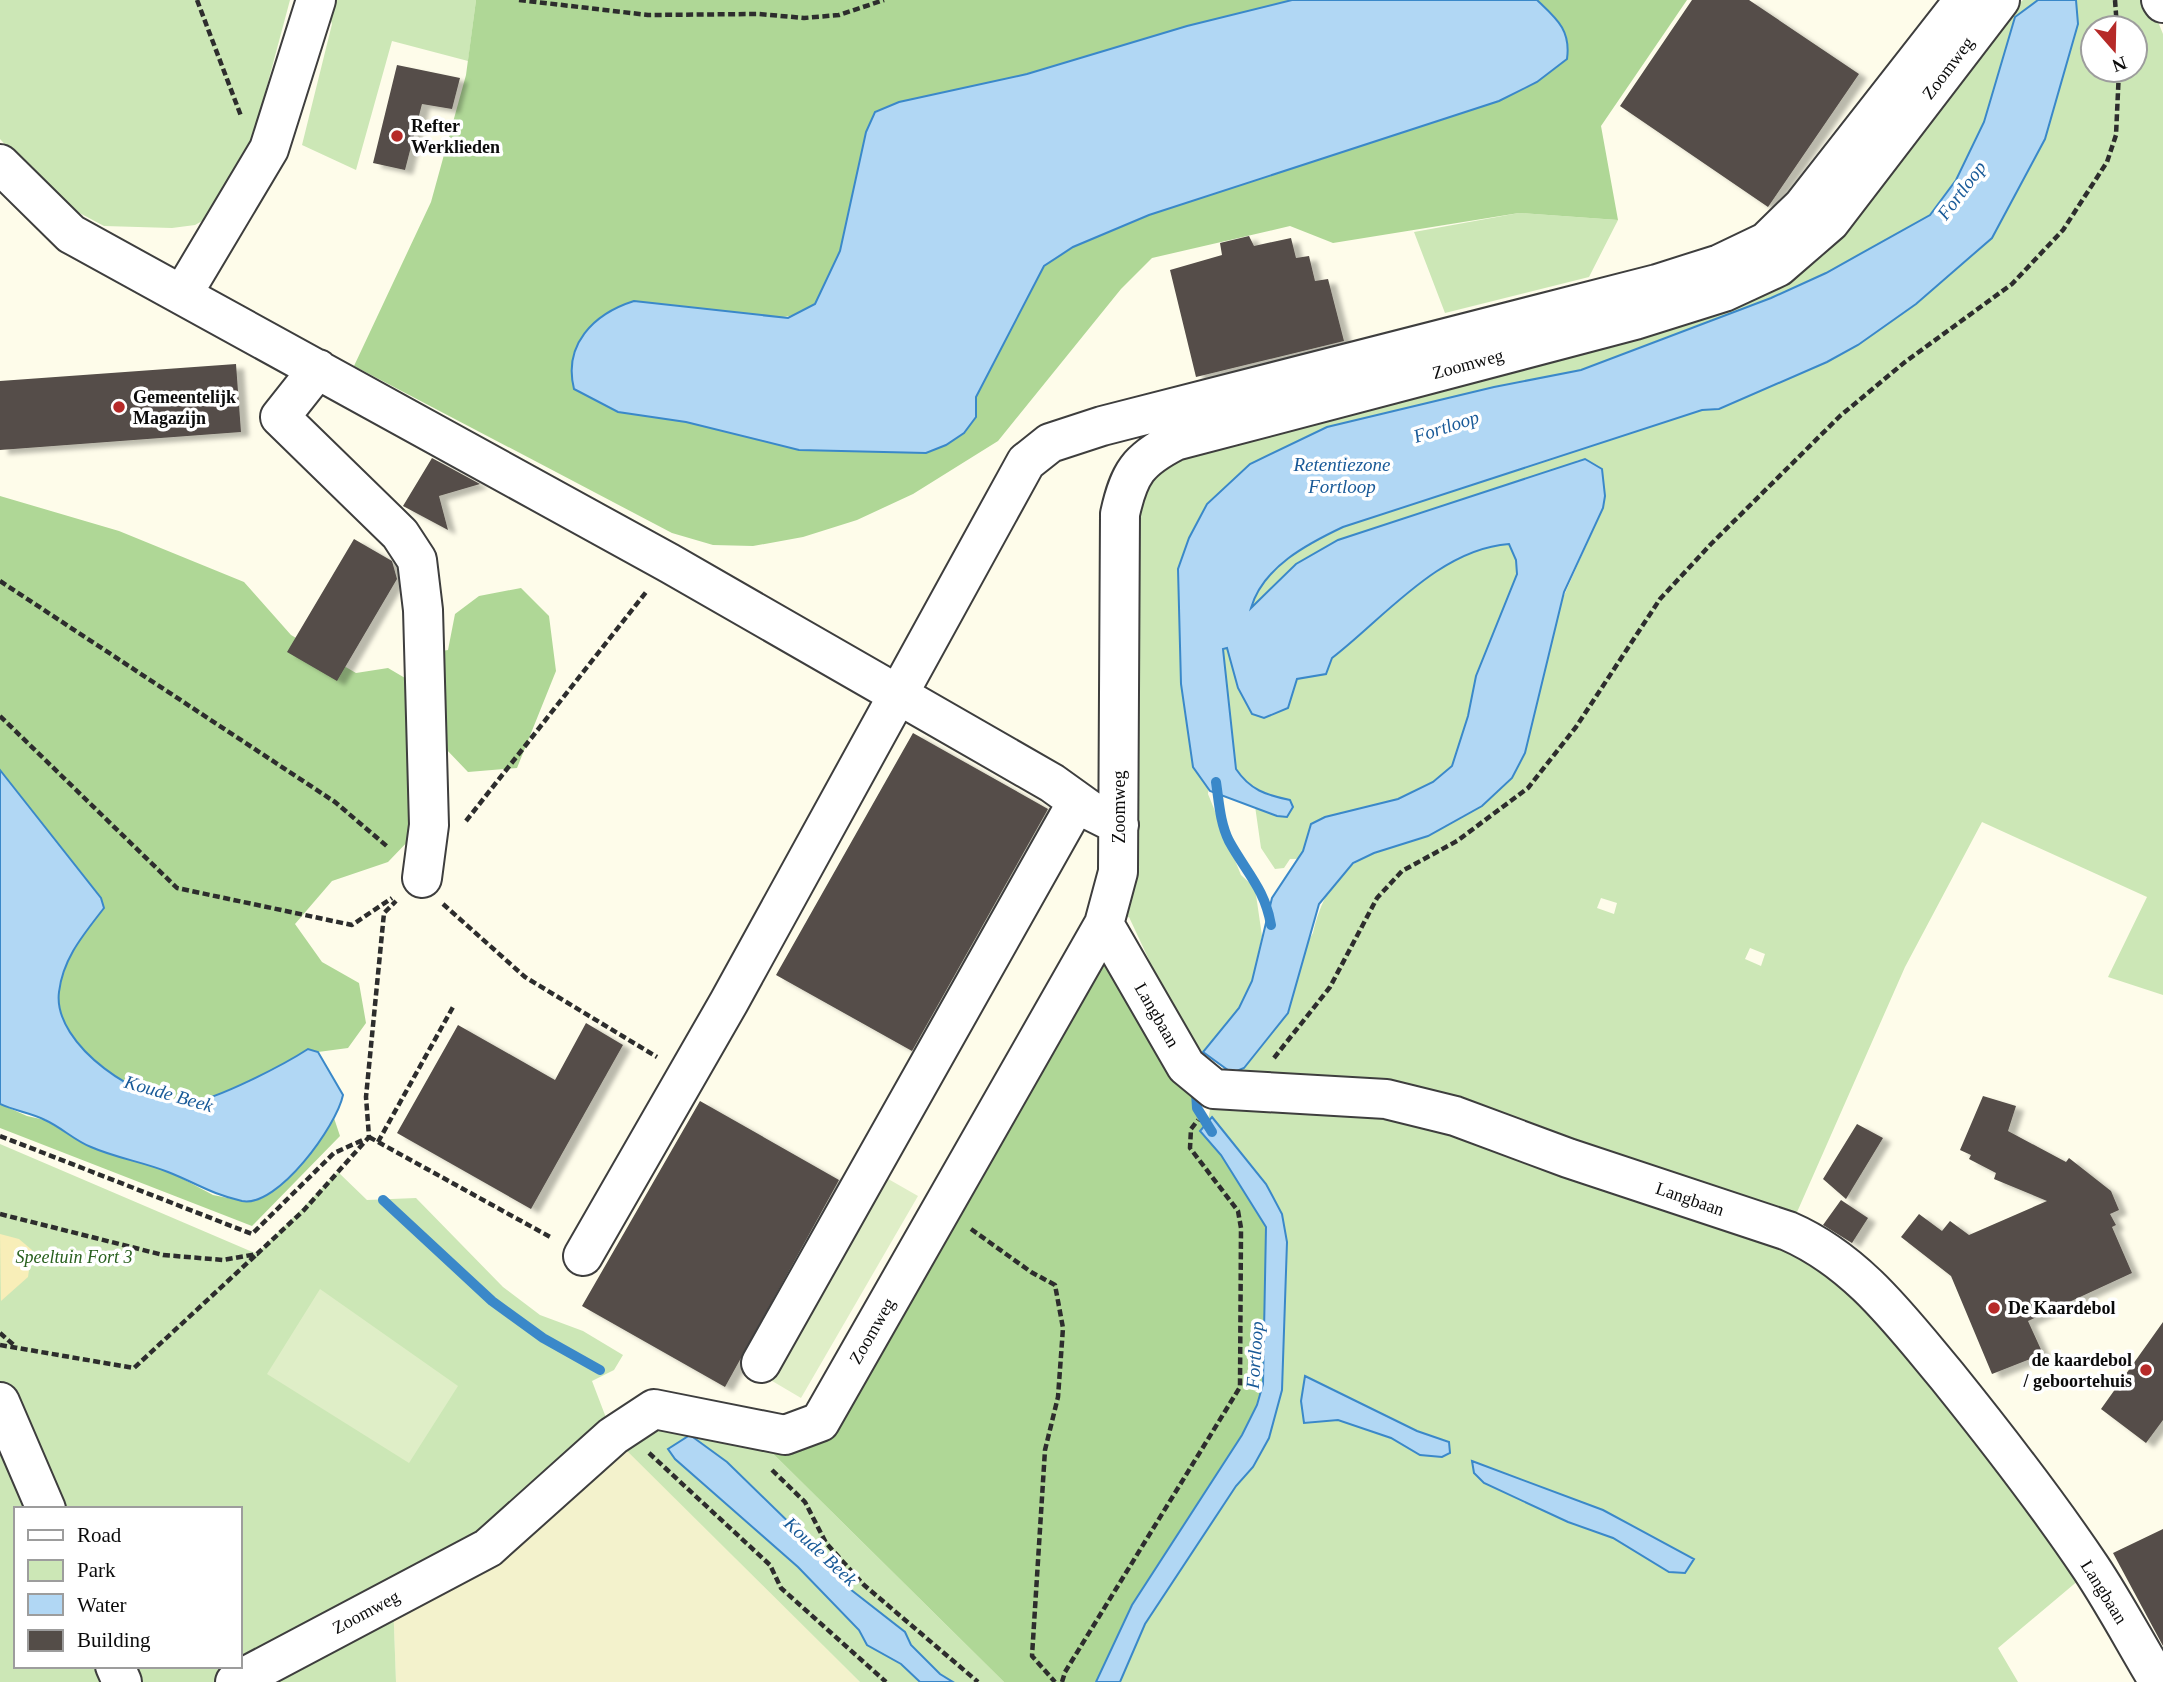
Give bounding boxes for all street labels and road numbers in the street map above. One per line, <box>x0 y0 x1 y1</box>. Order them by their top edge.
street label: Zoomweg <box>1918 33 1978 103</box>
street label: Zoomweg <box>1430 345 1506 383</box>
street label: Zoomweg <box>1109 771 1129 843</box>
street label: Langbaan <box>1131 979 1183 1051</box>
street label: Langbaan <box>1653 1178 1727 1220</box>
street label: Zoomweg <box>845 1294 899 1368</box>
street label: Langbaan <box>2077 1557 2131 1627</box>
street label: Zoomweg <box>329 1586 403 1638</box>

